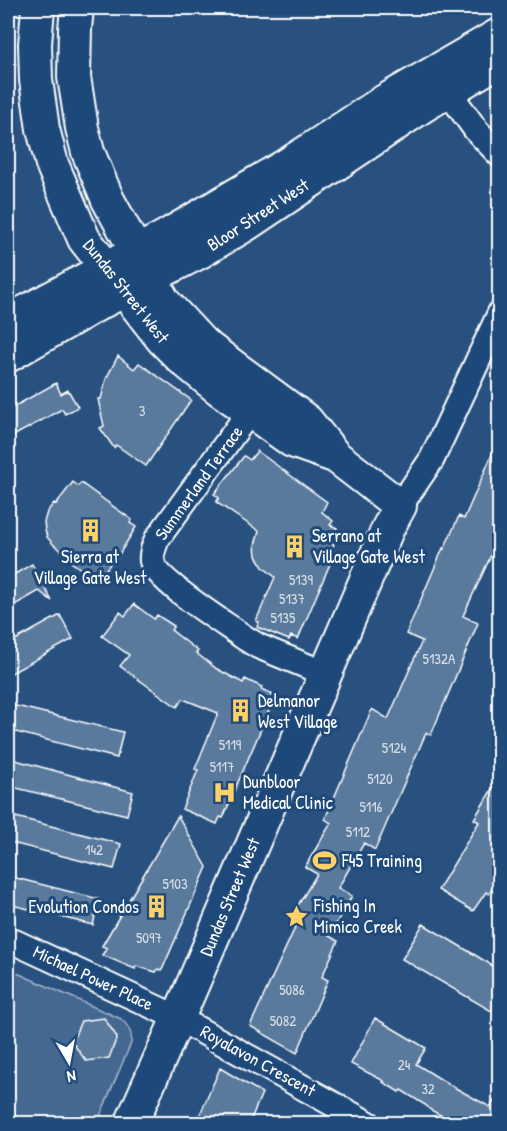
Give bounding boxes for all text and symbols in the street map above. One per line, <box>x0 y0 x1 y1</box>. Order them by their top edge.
street label: Bloor Street West <box>202 172 314 257</box>
street label: Dundas Street West <box>78 233 176 349</box>
house number: 3 <box>139 400 146 421</box>
street label: Summerland Terrace <box>149 420 249 545</box>
building icon: Sierra at Village Gate West <box>77 518 103 544</box>
place label: Serrano at Village Gate West <box>312 523 426 569</box>
building icon: Serrano at Village Gate West <box>281 533 307 559</box>
place label: Sierra at Village Gate West <box>34 544 147 590</box>
house number: 5139 <box>289 569 314 590</box>
house number: 5137 <box>279 588 305 609</box>
house number: 5135 <box>271 607 296 628</box>
house number: 5132A <box>423 648 456 669</box>
place label: Delmanor West Village <box>258 688 338 734</box>
building icon: Delmanor West Village <box>227 698 253 724</box>
house number: 5119 <box>219 734 242 755</box>
house number: 5124 <box>382 737 407 758</box>
house number: 5117 <box>210 756 234 777</box>
house number: 5120 <box>367 768 393 789</box>
place label: Dunbloor Medical Clinic <box>243 769 333 815</box>
hospital icon: Dunbloor Medical Clinic <box>212 779 238 805</box>
house number: 5116 <box>359 796 383 817</box>
house number: 5112 <box>346 821 370 842</box>
street label: Dundas Street West <box>193 833 266 960</box>
house number: 142 <box>85 839 103 860</box>
sports icon: F45 Training <box>311 848 337 874</box>
place label: F45 Training <box>341 848 422 873</box>
house number: 5103 <box>162 873 188 894</box>
place label: Fishing In Mimico Creek <box>313 893 403 939</box>
place label: Evolution Condos <box>28 894 139 919</box>
building icon: Evolution Condos <box>144 894 170 920</box>
place icon: Fishing In Mimico Creek <box>283 903 309 929</box>
house number: 5097 <box>136 927 162 948</box>
street label: Michael Power Place <box>29 939 157 1016</box>
house number: 5086 <box>279 979 305 1000</box>
house number: 5082 <box>270 1010 296 1031</box>
street label: Royalavon Crescent <box>196 1019 321 1103</box>
north arrow <box>39 1032 99 1092</box>
house number: 24 <box>398 1054 411 1075</box>
text: N <box>65 1065 78 1088</box>
house number: 32 <box>421 1078 435 1099</box>

